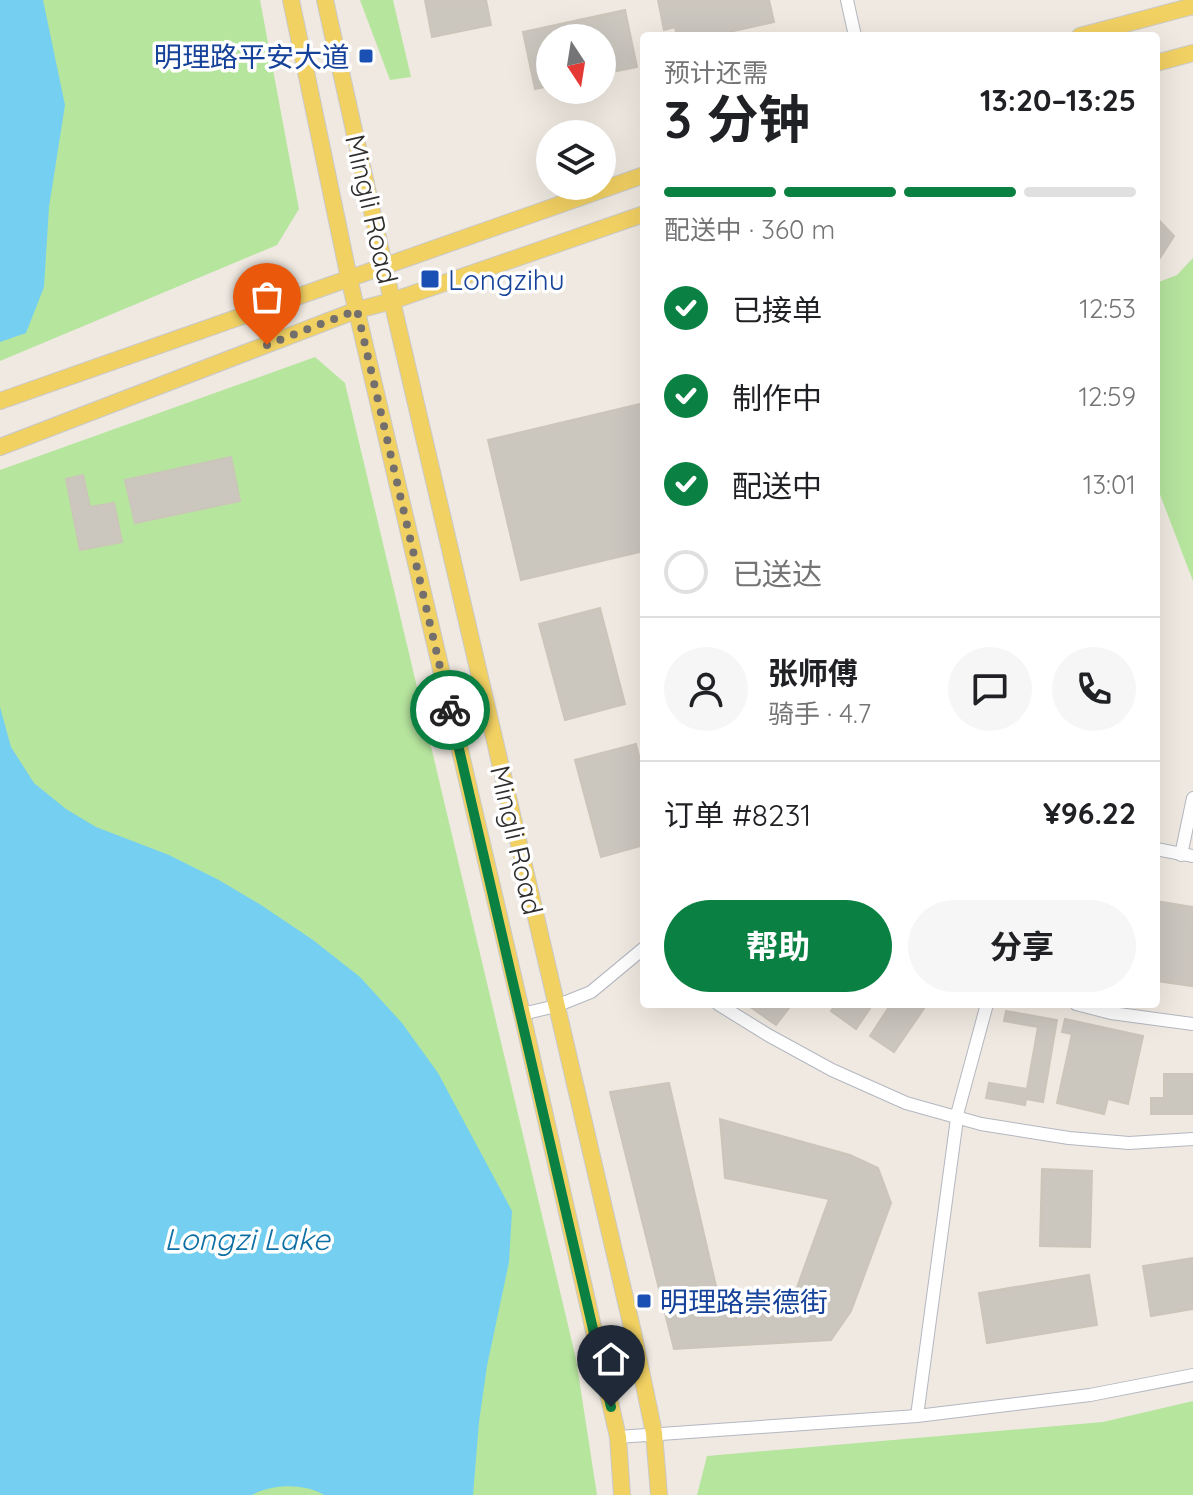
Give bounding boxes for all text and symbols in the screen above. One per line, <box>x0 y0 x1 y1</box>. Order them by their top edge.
north arrow <box>536 24 616 104</box>
map controls <box>536 24 616 200</box>
place label: 明理路平安大道 <box>154 39 350 74</box>
marker: 明理路平安大道 <box>357 47 375 65</box>
text: 预计还需 <box>664 56 768 89</box>
text: 13:20–13:25 <box>980 81 1136 119</box>
text: 3 分钟 <box>664 86 810 151</box>
button: layers <box>536 120 616 200</box>
street label: Mingli Road <box>338 131 406 287</box>
text: 配送中 · 360 m <box>664 213 835 246</box>
place label: Longzihu <box>448 262 565 297</box>
pin <box>233 263 301 345</box>
marker: Longzihu <box>419 268 441 290</box>
icon: bag <box>245 275 289 319</box>
icon: check <box>664 286 708 330</box>
text: 已接单 <box>732 291 822 329</box>
text: 12:53 <box>1079 292 1136 325</box>
icon: check <box>664 374 708 418</box>
text: 制作中 <box>732 379 822 417</box>
text: 12:59 <box>1078 380 1136 413</box>
icon: check <box>664 462 708 506</box>
text: 配送中 <box>732 467 822 505</box>
text: 13:01 <box>1083 468 1136 501</box>
text: 已送达 <box>732 555 822 593</box>
button: person <box>664 647 748 731</box>
button: chat <box>948 647 1032 731</box>
button: phone <box>1052 647 1136 731</box>
text: 张师傅 <box>768 654 858 692</box>
courier <box>410 670 490 750</box>
icon: bike <box>428 688 472 732</box>
text: 骑手 · 4.7 <box>768 697 871 730</box>
street label: Mingli Road <box>483 762 551 918</box>
text: ¥96.22 <box>1043 794 1136 832</box>
text: 订单 #8231 <box>664 796 811 834</box>
button: 帮助 <box>664 900 892 992</box>
button: 分享 <box>908 900 1136 992</box>
water label: Longzi Lake <box>164 1220 331 1258</box>
place label: 明理路崇德街 <box>660 1284 828 1319</box>
marker: 明理路崇德街 <box>635 1292 653 1310</box>
pin <box>577 1325 645 1407</box>
icon: home <box>589 1337 633 1381</box>

